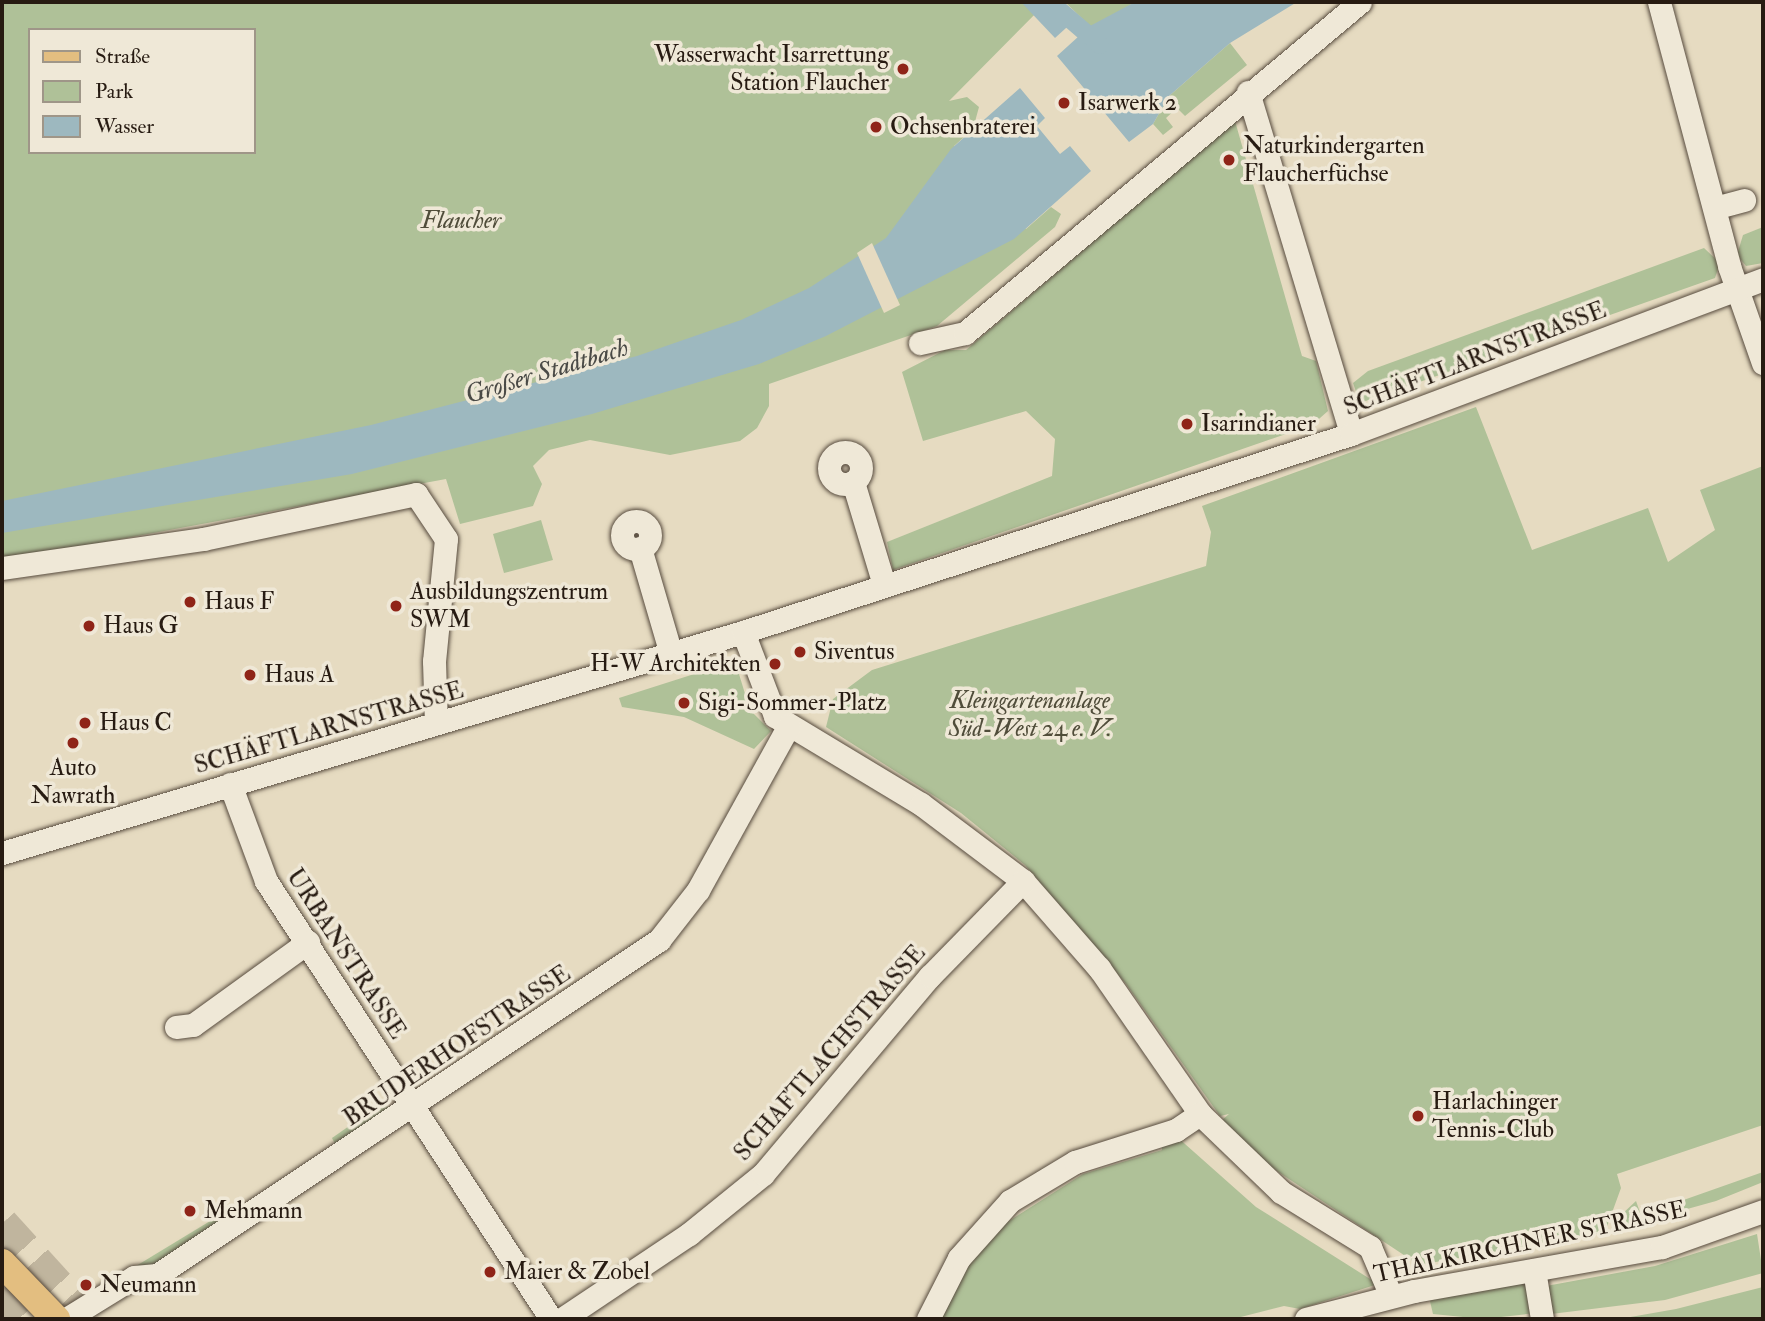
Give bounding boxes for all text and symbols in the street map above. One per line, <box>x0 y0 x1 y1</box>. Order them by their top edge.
legend <box>28 28 256 154</box>
place label: Wasserwacht Isarrettung Station Flaucher <box>654 41 889 97</box>
text: Straße <box>95 43 150 70</box>
marker: Wasserwacht Isarrettung Station Flaucher <box>895 61 911 77</box>
text: Park <box>95 78 133 105</box>
place label: Isarwerk 2 <box>1078 89 1177 117</box>
marker: Isarwerk 2 <box>1056 95 1072 111</box>
text: Wasser <box>95 113 154 140</box>
place label: Ochsenbraterei <box>890 113 1036 141</box>
marker: Ochsenbraterei <box>868 119 884 135</box>
place label: Naturkindergarten Flaucherfüchse <box>1243 132 1425 188</box>
marker: Naturkindergarten Flaucherfüchse <box>1221 152 1237 168</box>
park label: Flaucher <box>421 207 501 235</box>
street label: SCHÄFTLARNSTRASSE <box>1340 296 1610 422</box>
water label: Großer Stadtbach <box>462 332 632 412</box>
place label: Isarindianer <box>1201 410 1316 438</box>
marker: Isarindianer <box>1179 416 1195 432</box>
place label: Ausbildungszentrum SWM <box>410 578 608 634</box>
place label: Haus F <box>204 588 274 616</box>
marker: Haus F <box>182 594 198 610</box>
marker: Ausbildungszentrum SWM <box>388 598 404 614</box>
place label: Haus G <box>103 612 178 640</box>
marker: Haus G <box>81 618 97 634</box>
place label: Siventus <box>814 638 894 666</box>
marker: Siventus <box>792 644 808 660</box>
place label: H-W Architekten <box>590 650 761 678</box>
marker: H-W Architekten <box>767 656 783 672</box>
place label: Haus A <box>264 661 334 689</box>
marker: Haus A <box>242 667 258 683</box>
street label: SCHÄFTLARNSTRASSE <box>191 676 467 780</box>
park label: Kleingartenanlage Süd-West 24 e. V. <box>948 687 1112 743</box>
place label: Sigi-Sommer-Platz <box>698 689 887 717</box>
marker: Sigi-Sommer-Platz <box>676 695 692 711</box>
place label: Haus C <box>99 709 172 737</box>
marker: Haus C <box>77 715 93 731</box>
marker: Auto Nawrath <box>65 735 81 751</box>
place label: Auto Nawrath <box>31 754 115 810</box>
street label: URBANSTRASSE <box>280 863 412 1045</box>
street label: SCHAFTLACHSTRASSE <box>728 939 932 1167</box>
street label: BRUDERHOFSTRASSE <box>338 959 576 1133</box>
place label: Harlachinger Tennis-Club <box>1432 1088 1558 1144</box>
marker: Harlachinger Tennis-Club <box>1410 1108 1426 1124</box>
street label: THALKIRCHNER STRASSE <box>1371 1195 1689 1289</box>
place label: Mehmann <box>204 1197 303 1225</box>
marker: Mehmann <box>182 1203 198 1219</box>
place label: Maier & Zobel <box>504 1258 650 1286</box>
marker: Maier & Zobel <box>482 1264 498 1280</box>
place label: Neumann <box>100 1271 197 1299</box>
marker: Neumann <box>78 1277 94 1293</box>

